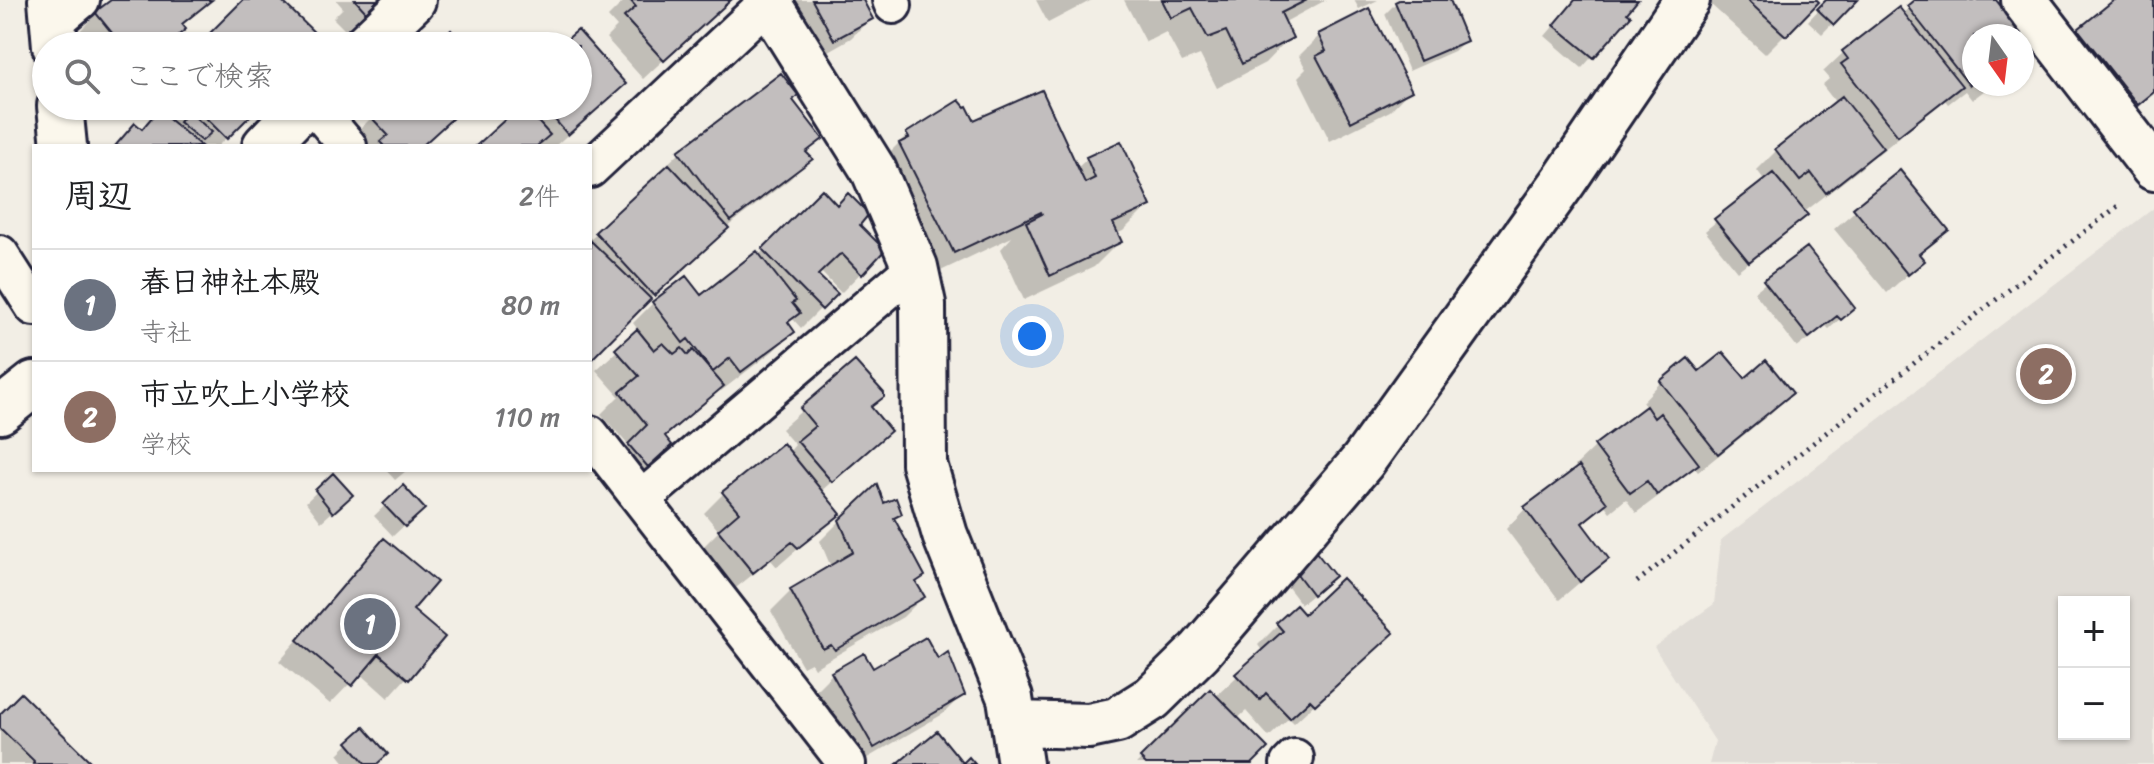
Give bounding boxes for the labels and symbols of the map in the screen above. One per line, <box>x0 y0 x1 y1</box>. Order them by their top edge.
north arrow <box>1962 24 2034 96</box>
your location <box>1012 316 1052 356</box>
pin: 2 <box>2020 344 2072 404</box>
pin: 1 <box>344 594 396 654</box>

